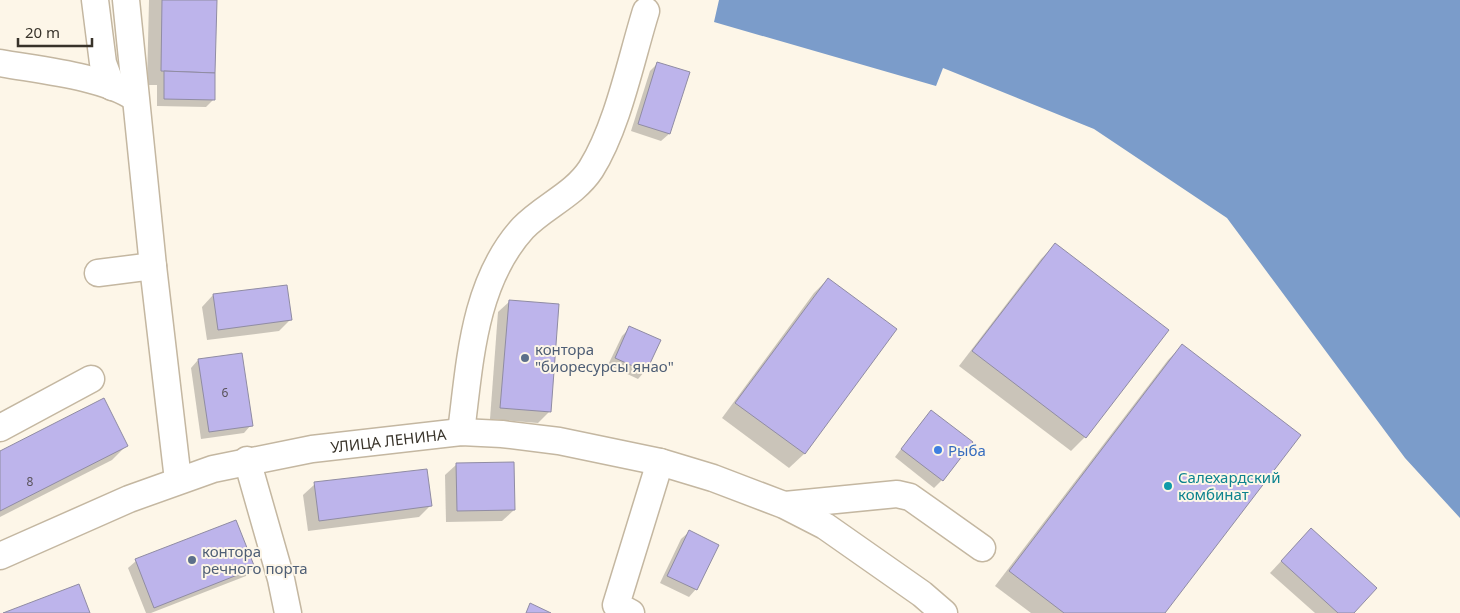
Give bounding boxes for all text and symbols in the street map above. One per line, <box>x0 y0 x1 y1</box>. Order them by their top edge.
scale bar <box>18 15 91 47</box>
text: 20 m <box>25 22 60 42</box>
place label: контора "биоресурсы янао" <box>535 339 674 376</box>
marker: контора "биоресурсы янао" <box>519 352 531 364</box>
house number: 6 <box>222 384 229 401</box>
street label: УЛИЦА ЛЕНИНА <box>329 424 448 457</box>
place label: Рыба <box>948 440 986 460</box>
marker: Рыба <box>932 444 944 456</box>
place label: Салехардский комбинат <box>1178 467 1280 504</box>
house number: 8 <box>27 473 34 490</box>
marker: Салехардский комбинат <box>1162 480 1174 492</box>
place label: контора речного порта <box>202 541 308 578</box>
marker: контора речного порта <box>186 554 198 566</box>

